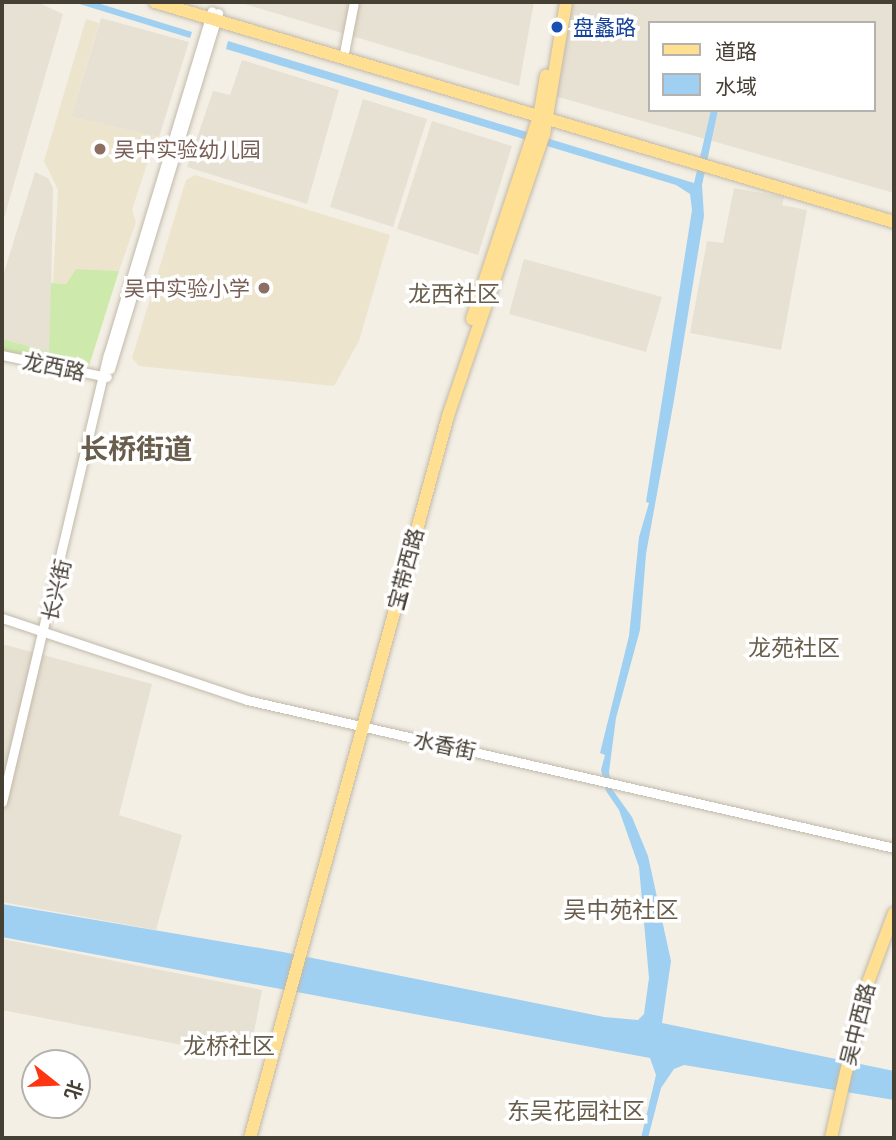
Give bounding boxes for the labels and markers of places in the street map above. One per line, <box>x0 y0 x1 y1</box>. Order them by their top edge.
place label: 盘蠡路 <box>573 14 636 40</box>
marker: 盘蠡路 <box>547 17 567 37</box>
place label: 吴中实验幼儿园 <box>114 136 261 162</box>
marker: 吴中实验幼儿园 <box>92 141 108 157</box>
place label: 吴中实验小学 <box>124 275 250 301</box>
marker: 吴中实验小学 <box>256 280 272 296</box>

